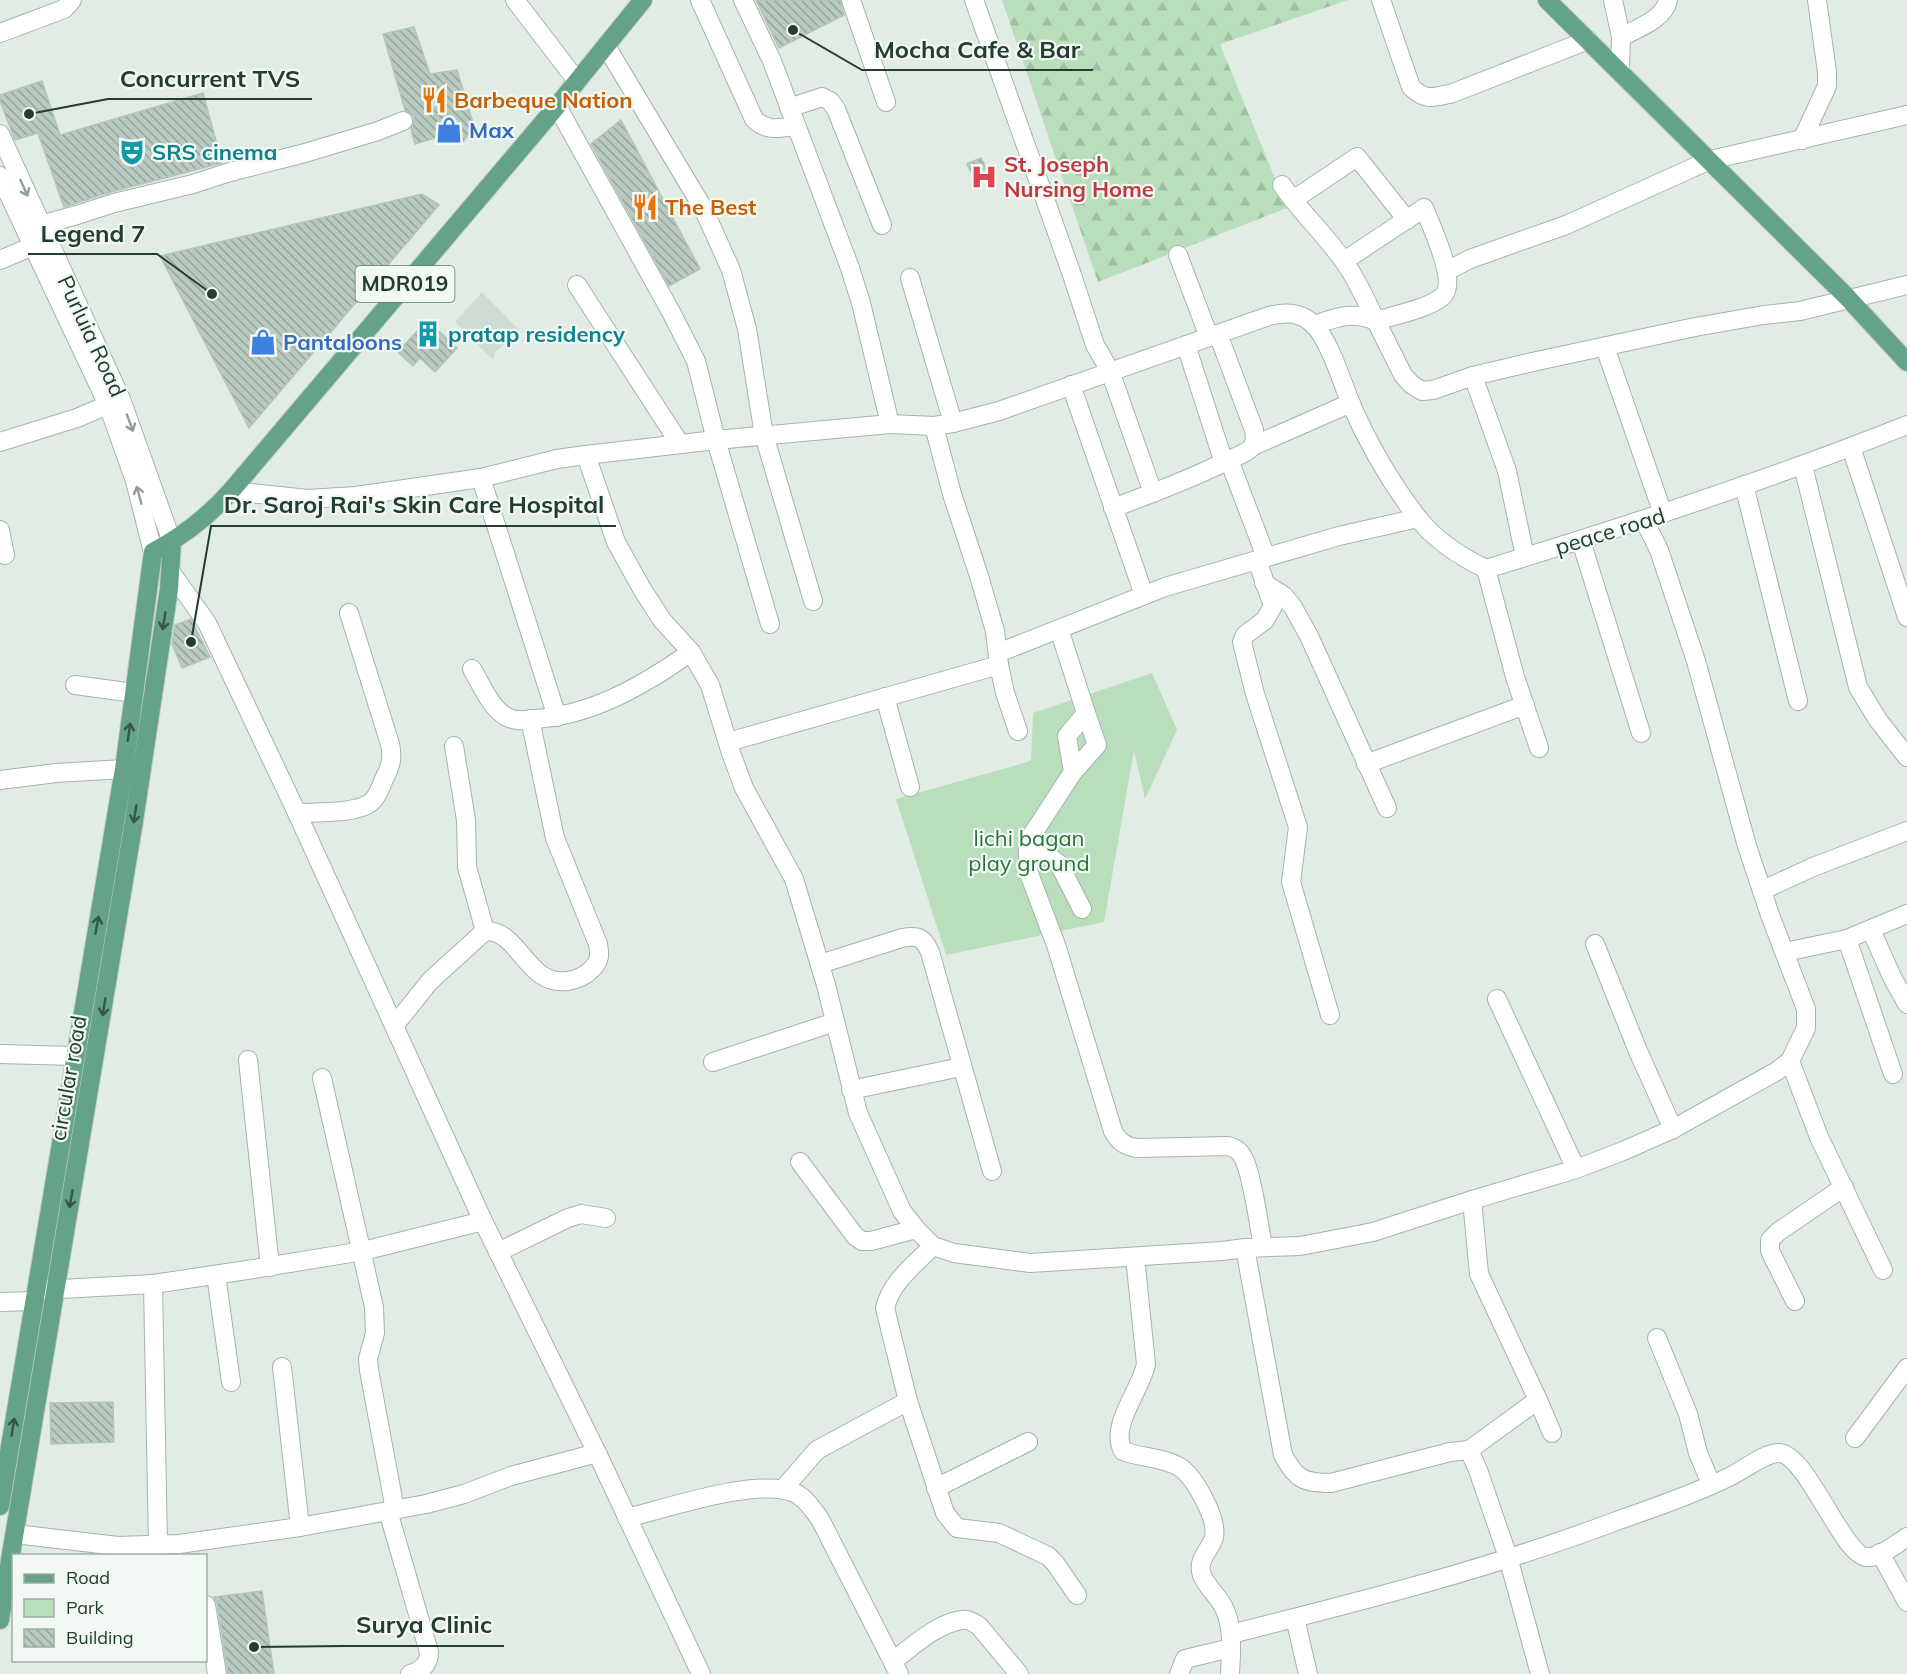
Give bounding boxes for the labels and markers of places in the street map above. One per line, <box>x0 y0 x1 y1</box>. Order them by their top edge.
callout: Mocha Cafe & Bar <box>862 28 1093 70</box>
callout: Concurrent TVS <box>108 57 312 99</box>
restaurant icon: Barbeque Nation <box>419 85 449 115</box>
place label: Barbeque Nation <box>454 86 633 114</box>
shop icon: Max <box>434 115 464 145</box>
place label: Max <box>469 116 515 144</box>
theatre icon: SRS cinema <box>117 137 147 167</box>
place label: SRS cinema <box>152 138 277 166</box>
place label: St. Joseph Nursing Home <box>1004 150 1154 203</box>
hospital icon: St. Joseph Nursing Home <box>969 162 999 192</box>
restaurant icon: The Best <box>630 192 660 222</box>
place label: The Best <box>665 193 756 221</box>
callout: Legend 7 <box>28 212 157 254</box>
building icon: pratap residency <box>413 319 443 349</box>
place label: pratap residency <box>448 320 625 348</box>
shop icon: Pantaloons <box>248 327 278 357</box>
place label: Pantaloons <box>283 328 402 356</box>
callout: Dr. Saroj Rai's Skin Care Hospital <box>211 484 616 526</box>
callout: Surya Clinic <box>344 1604 504 1646</box>

